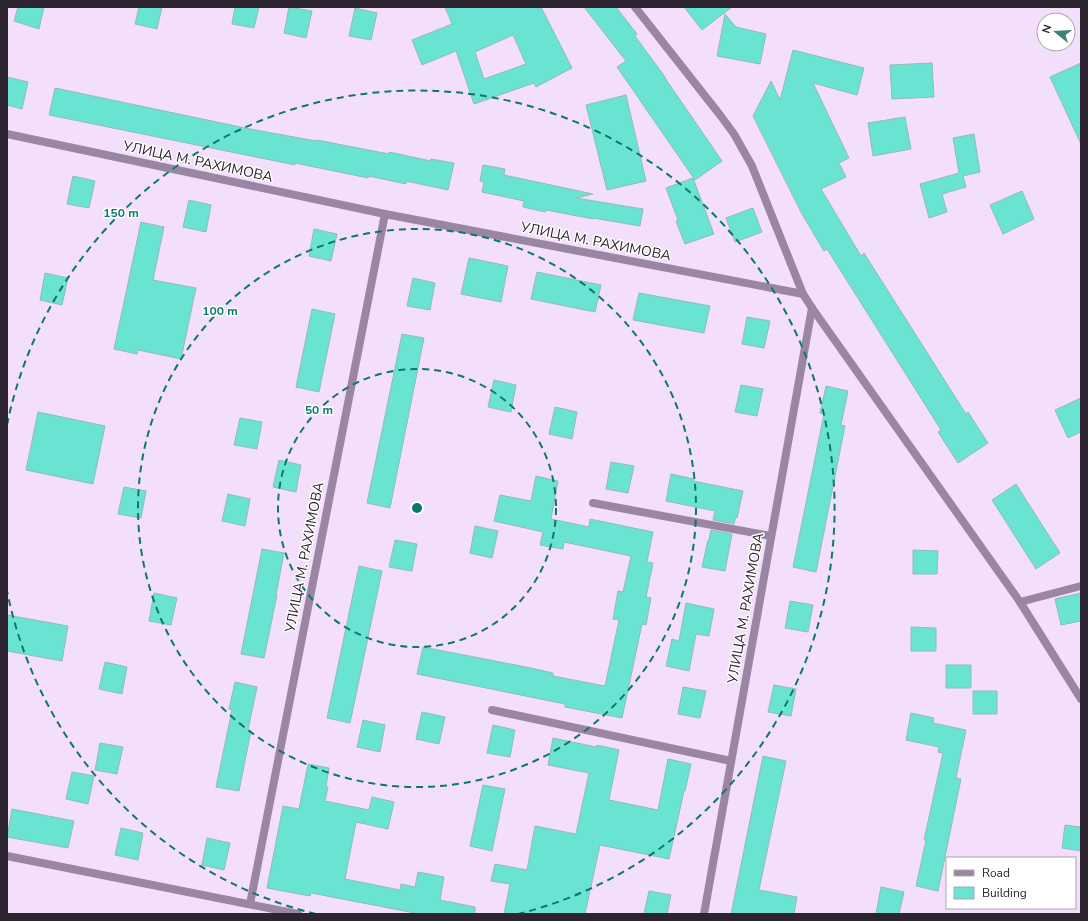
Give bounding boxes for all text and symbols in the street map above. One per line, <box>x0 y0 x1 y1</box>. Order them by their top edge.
north arrow <box>1036 12 1076 52</box>
text: N <box>1039 23 1055 35</box>
street label: УЛИЦА М. РАХИМОВА <box>120 136 275 187</box>
text: 150 m <box>103 205 139 221</box>
street label: УЛИЦА М. РАХИМОВА <box>518 217 673 265</box>
text: 100 m <box>202 303 238 319</box>
text: 50 m <box>305 402 333 418</box>
street label: УЛИЦА М. РАХИМОВА <box>280 480 328 635</box>
centre of rings <box>410 501 424 515</box>
street label: УЛИЦА М. РАХИМОВА <box>723 531 768 686</box>
legend <box>946 857 1076 909</box>
text: Road <box>982 865 1010 881</box>
text: Building <box>982 885 1027 901</box>

